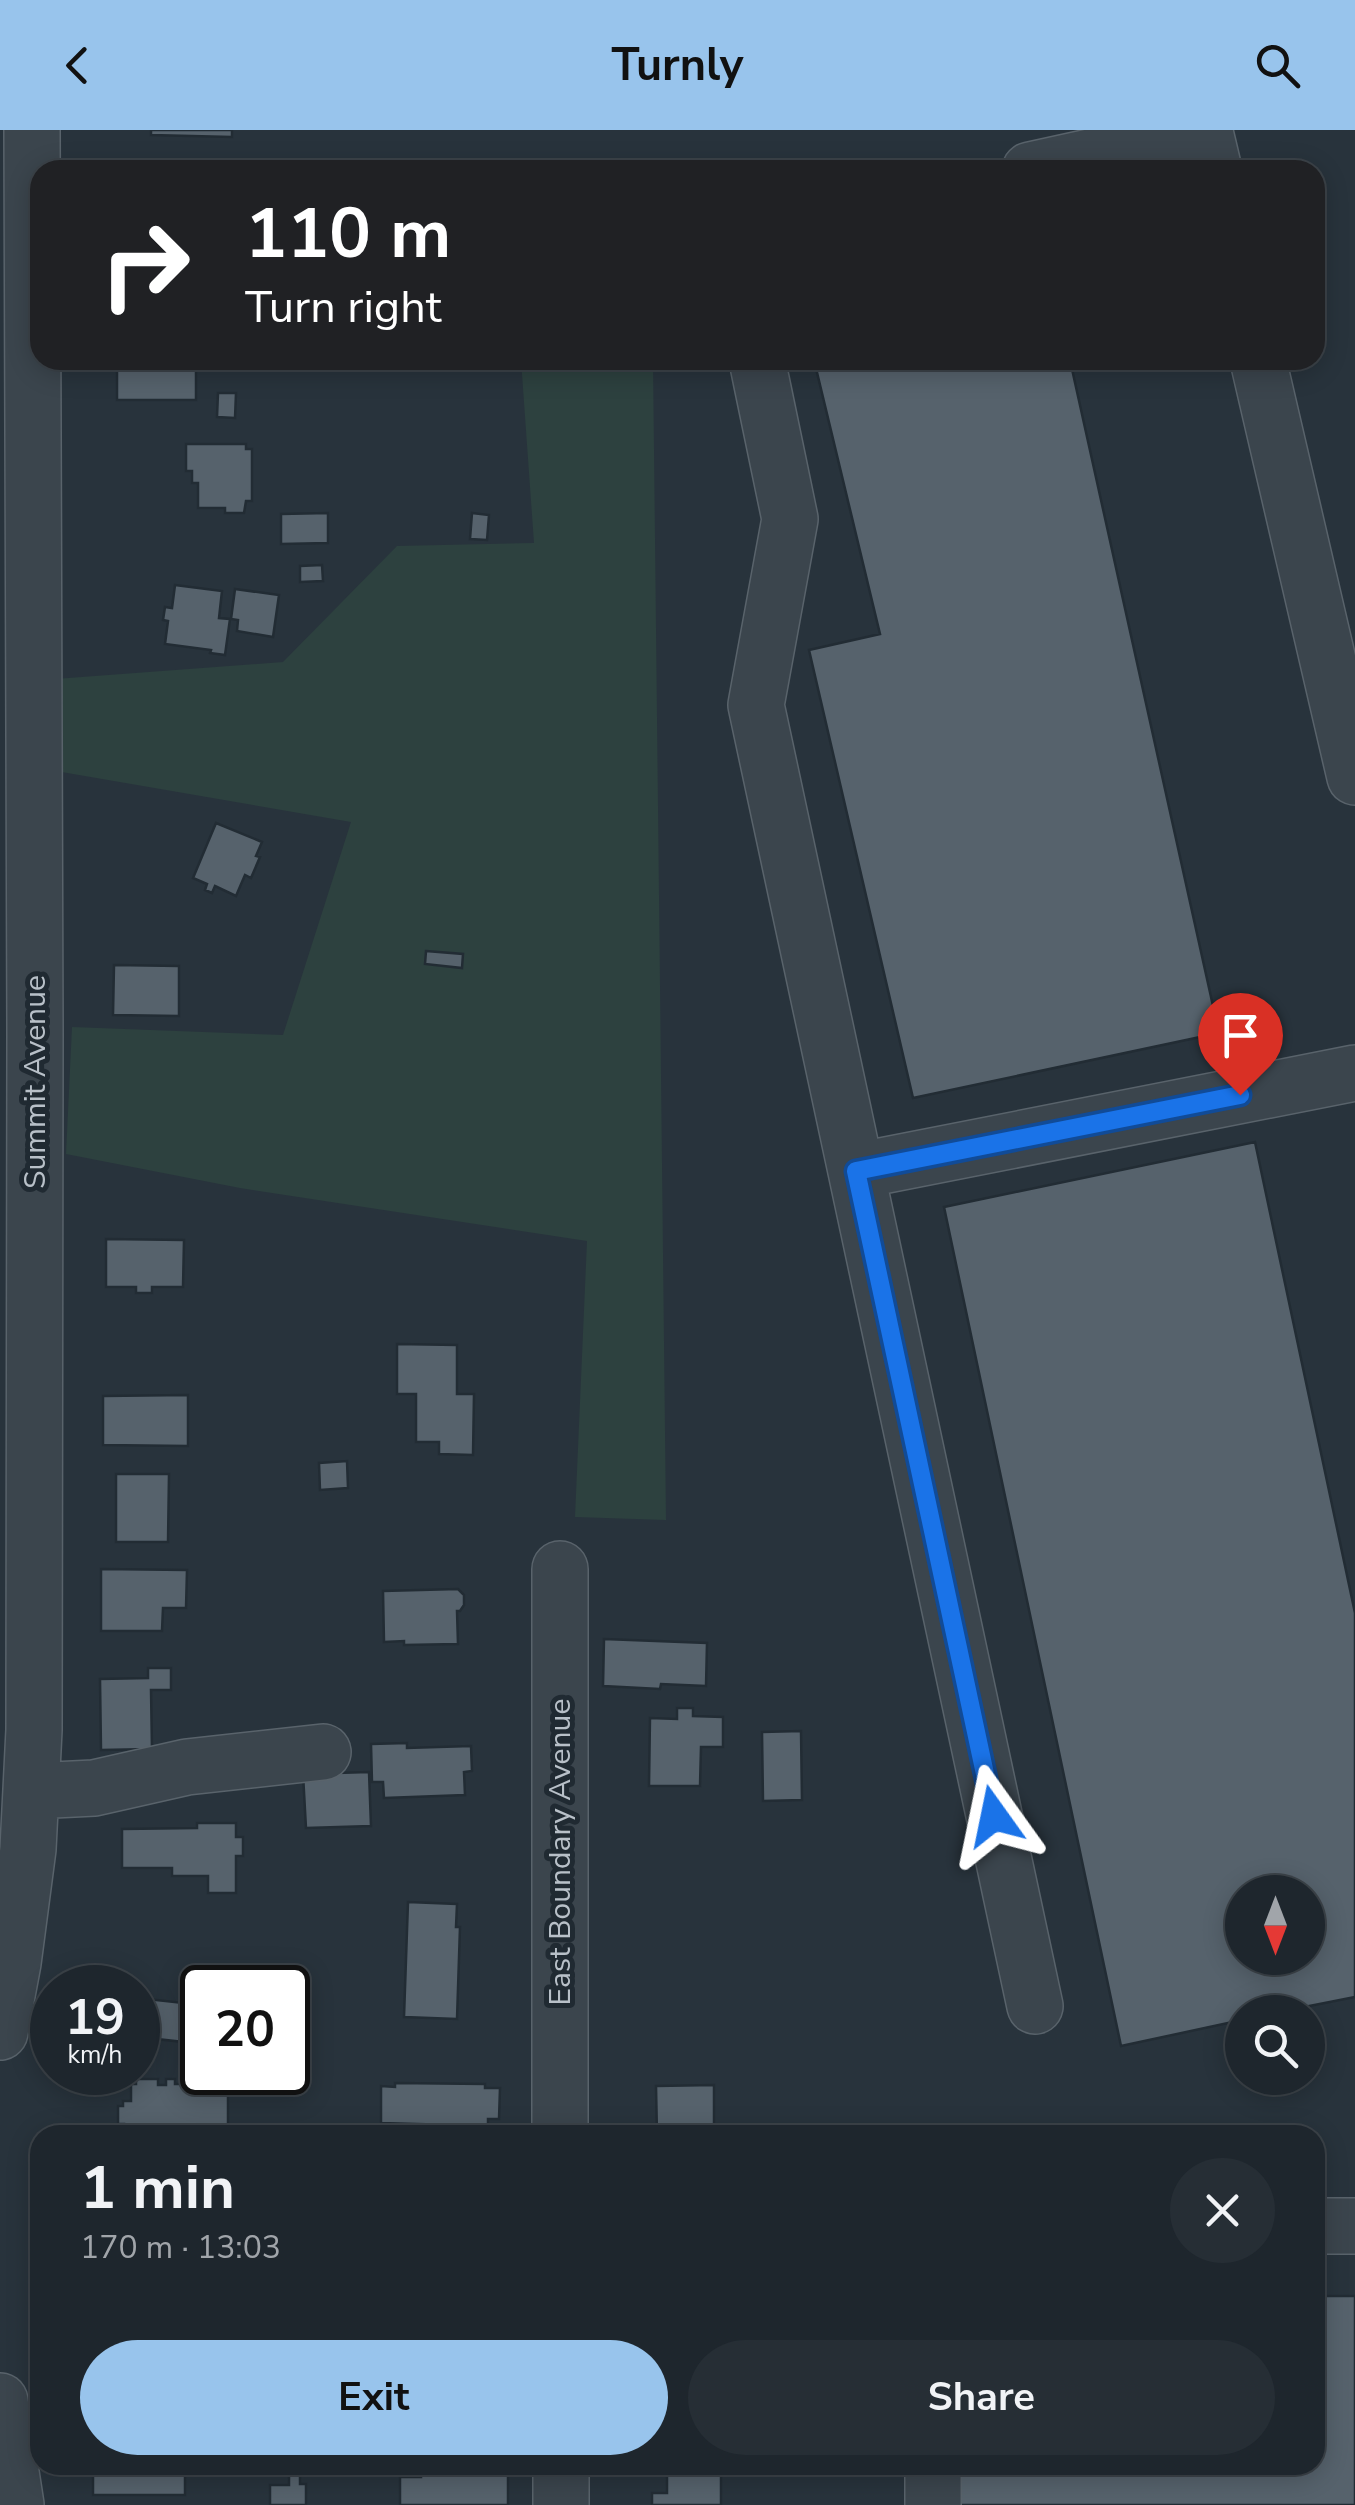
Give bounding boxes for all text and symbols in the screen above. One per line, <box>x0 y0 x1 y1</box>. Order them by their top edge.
text: Turnly <box>611 35 744 96</box>
icon: back <box>50 38 105 93</box>
icon: search <box>1250 38 1305 93</box>
text: 110 m <box>245 186 451 282</box>
icon: right <box>80 200 210 330</box>
text: Turn right <box>245 277 442 338</box>
street label: Summit Avenue <box>15 975 56 1189</box>
pin <box>1198 993 1283 1096</box>
icon: arrive <box>1213 1008 1268 1063</box>
street label: East Boundary Avenue <box>540 1699 581 2005</box>
position arrow <box>942 1764 1046 1868</box>
north arrow <box>1225 1875 1325 1975</box>
map controls <box>1225 1875 1325 2095</box>
speed limit sign: 20 <box>180 1965 310 2095</box>
text: 19 <box>65 1983 125 2052</box>
button: search <box>1225 1995 1325 2095</box>
text: km/h <box>67 2038 123 2072</box>
text: 1 min <box>80 2147 235 2229</box>
button: close <box>1170 2158 1275 2263</box>
text: 170 m · 13:03 <box>80 2226 281 2269</box>
button: Exit <box>80 2340 668 2455</box>
button: Share <box>688 2340 1275 2455</box>

